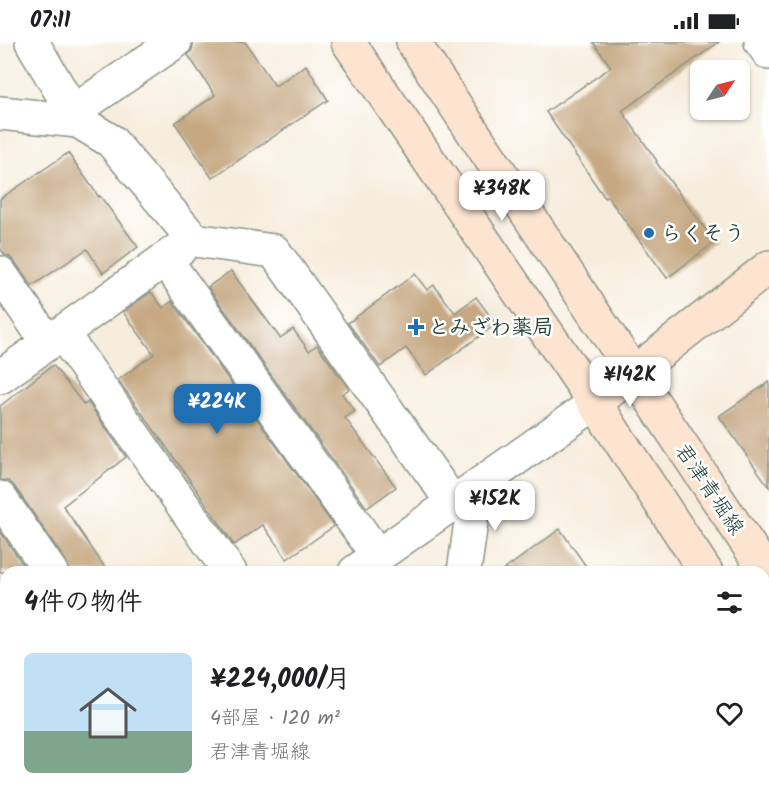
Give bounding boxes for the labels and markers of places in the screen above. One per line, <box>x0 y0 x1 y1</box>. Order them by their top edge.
pin: ¥348K <box>460 171 544 222</box>
place label: らくそう <box>661 218 745 251</box>
marker: らくそう <box>642 226 656 240</box>
place label: とみざわ薬局 <box>428 312 554 345</box>
marker: とみざわ薬局 <box>409 320 423 334</box>
pin: ¥142K <box>588 357 672 408</box>
pin: ¥224K <box>175 384 259 435</box>
pin: ¥152K <box>453 481 537 532</box>

